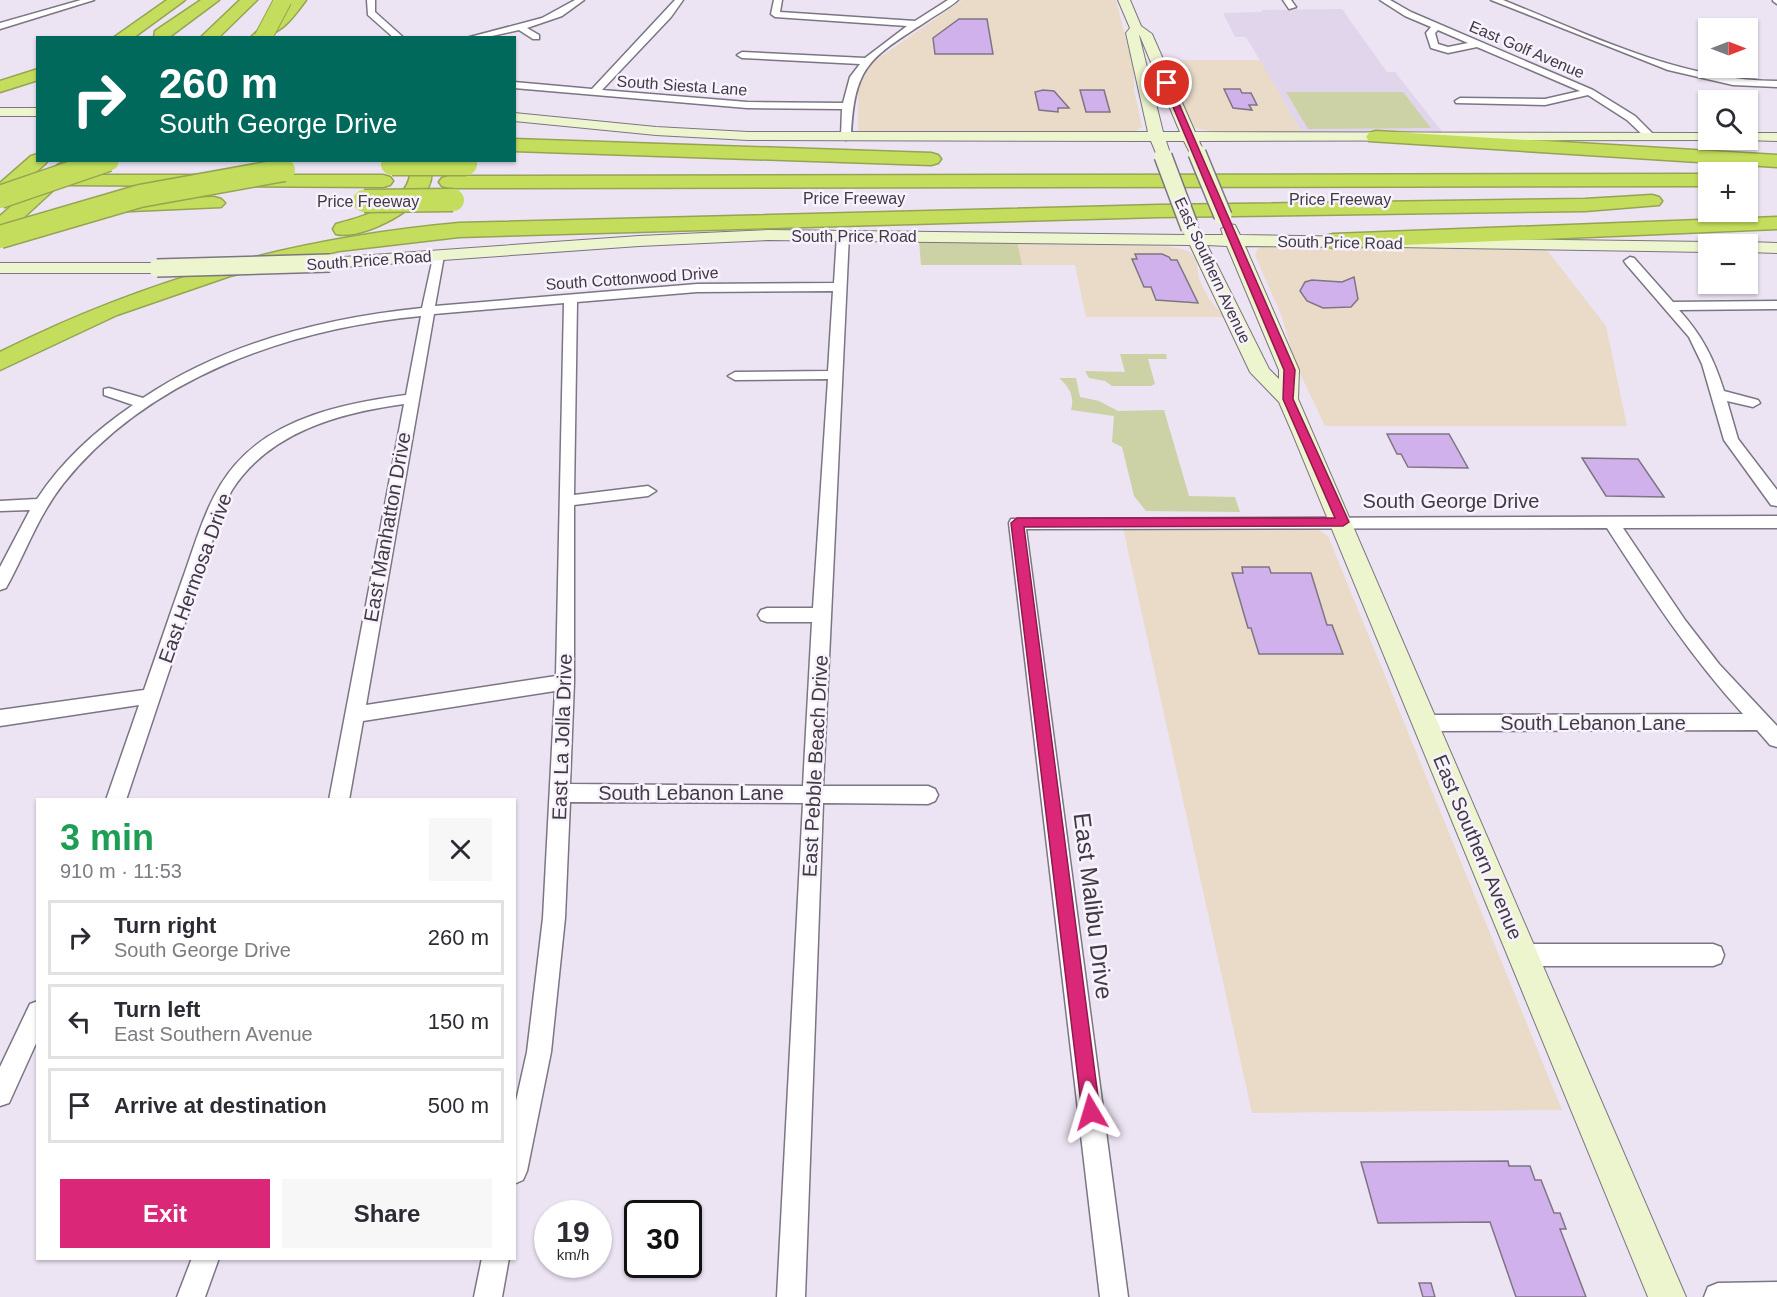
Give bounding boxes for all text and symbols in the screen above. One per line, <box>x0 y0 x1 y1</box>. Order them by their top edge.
street label: East Golf Avenue <box>1467 18 1587 81</box>
north arrow <box>1698 18 1758 78</box>
map controls <box>1698 18 1758 294</box>
pin <box>1141 57 1192 108</box>
icon: right <box>60 60 138 138</box>
text: 260 m <box>159 60 278 107</box>
icon: arrive <box>1150 66 1183 99</box>
street label: South Siesta Lane <box>616 72 748 99</box>
button: search <box>1698 90 1758 150</box>
text: South George Drive <box>159 109 398 139</box>
button: + <box>1698 162 1758 222</box>
street label: Price Freeway <box>803 190 905 207</box>
street label: Price Freeway <box>1289 191 1391 208</box>
street label: Price Freeway <box>317 193 419 210</box>
street label: East Southern Avenue <box>1171 195 1254 346</box>
street label: South Price Road <box>791 228 917 245</box>
street label: South Price Road <box>1277 233 1403 252</box>
button: − <box>1698 234 1758 294</box>
street label: South Price Road <box>306 248 432 273</box>
street label: South Cottonwood Drive <box>545 264 719 293</box>
street label: East Manhatton Drive <box>359 430 415 624</box>
street label: East Hermosa Drive <box>154 490 236 666</box>
street label: South George Drive <box>1363 490 1539 512</box>
street label: East La Jolla Drive <box>548 653 576 821</box>
street label: East Pebble Beach Drive <box>798 654 832 878</box>
street label: South Lebanon Lane <box>1500 712 1686 734</box>
street label: East Southern Avenue <box>1429 751 1527 943</box>
street label: South Lebanon Lane <box>598 782 784 804</box>
street label: East Malibu Drive <box>1069 811 1118 1001</box>
text: 3 min <box>60 817 154 858</box>
button: close <box>429 818 492 881</box>
text: 910 m · 11:53 <box>60 860 182 882</box>
text: Turn right <box>114 913 216 938</box>
icon: right <box>63 921 96 954</box>
text: 260 m <box>428 925 489 950</box>
text: South George Drive <box>114 939 291 961</box>
text: Turn left <box>114 997 200 1022</box>
icon: left <box>63 1005 96 1038</box>
text: 150 m <box>428 1009 489 1034</box>
text: East Southern Avenue <box>114 1023 313 1045</box>
position arrow <box>1059 1080 1123 1144</box>
icon: arrive <box>63 1089 96 1122</box>
text: Arrive at destination <box>114 1093 327 1118</box>
text: 500 m <box>428 1093 489 1118</box>
button: Exit <box>60 1179 270 1248</box>
button: Share <box>282 1179 492 1248</box>
speed limit sign: 30 <box>624 1200 702 1278</box>
text: 19 <box>556 1215 590 1248</box>
text: km/h <box>557 1246 589 1263</box>

